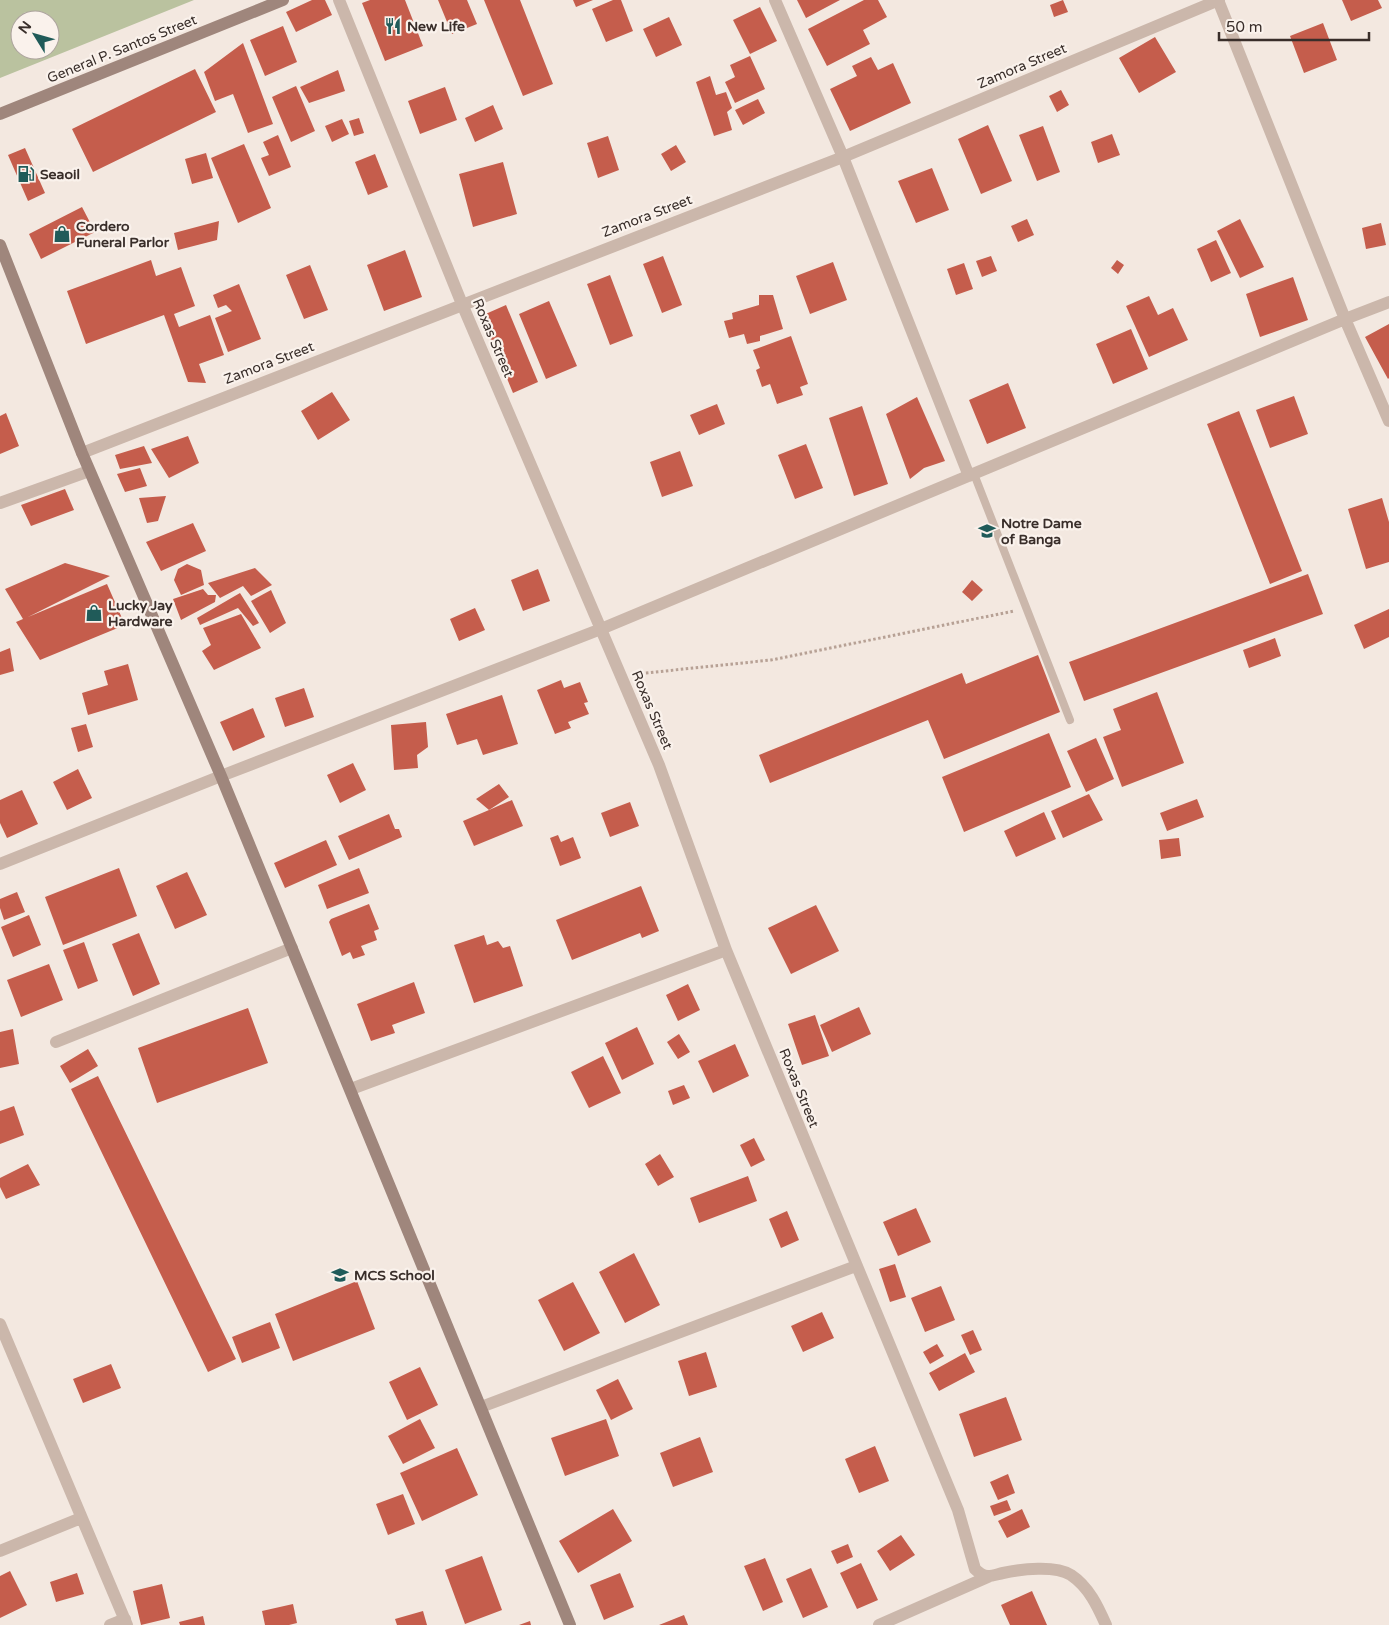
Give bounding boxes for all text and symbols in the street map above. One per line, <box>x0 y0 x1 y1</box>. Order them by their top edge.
north arrow <box>10 10 60 60</box>
scale bar <box>1219 10 1369 42</box>
street label: General P. Santos Street <box>45 11 200 87</box>
restaurant icon: New Life <box>383 16 403 36</box>
text: N <box>15 18 35 37</box>
place label: New Life <box>407 18 465 35</box>
text: 50 m <box>1226 18 1263 36</box>
street label: Zamora Street <box>975 39 1070 92</box>
fuel station icon: Seaoil <box>16 164 36 184</box>
place label: Seaoil <box>40 166 80 183</box>
street label: Zamora Street <box>600 191 695 241</box>
place label: Cordero Funeral Parlor <box>76 218 170 251</box>
shop icon: Cordero Funeral Parlor <box>52 224 72 244</box>
street label: Roxas Street <box>469 296 518 381</box>
street label: Zamora Street <box>222 338 317 388</box>
place label: Notre Dame of Banga <box>1001 515 1082 548</box>
school or university icon: Notre Dame of Banga <box>977 521 997 541</box>
place label: Lucky Jay Hardware <box>108 597 173 630</box>
shop icon: Lucky Jay Hardware <box>84 603 104 623</box>
street label: Roxas Street <box>628 668 677 753</box>
street label: Roxas Street <box>775 1046 823 1131</box>
school or university icon: MCS School <box>330 1265 350 1285</box>
place label: MCS School <box>354 1267 435 1284</box>

